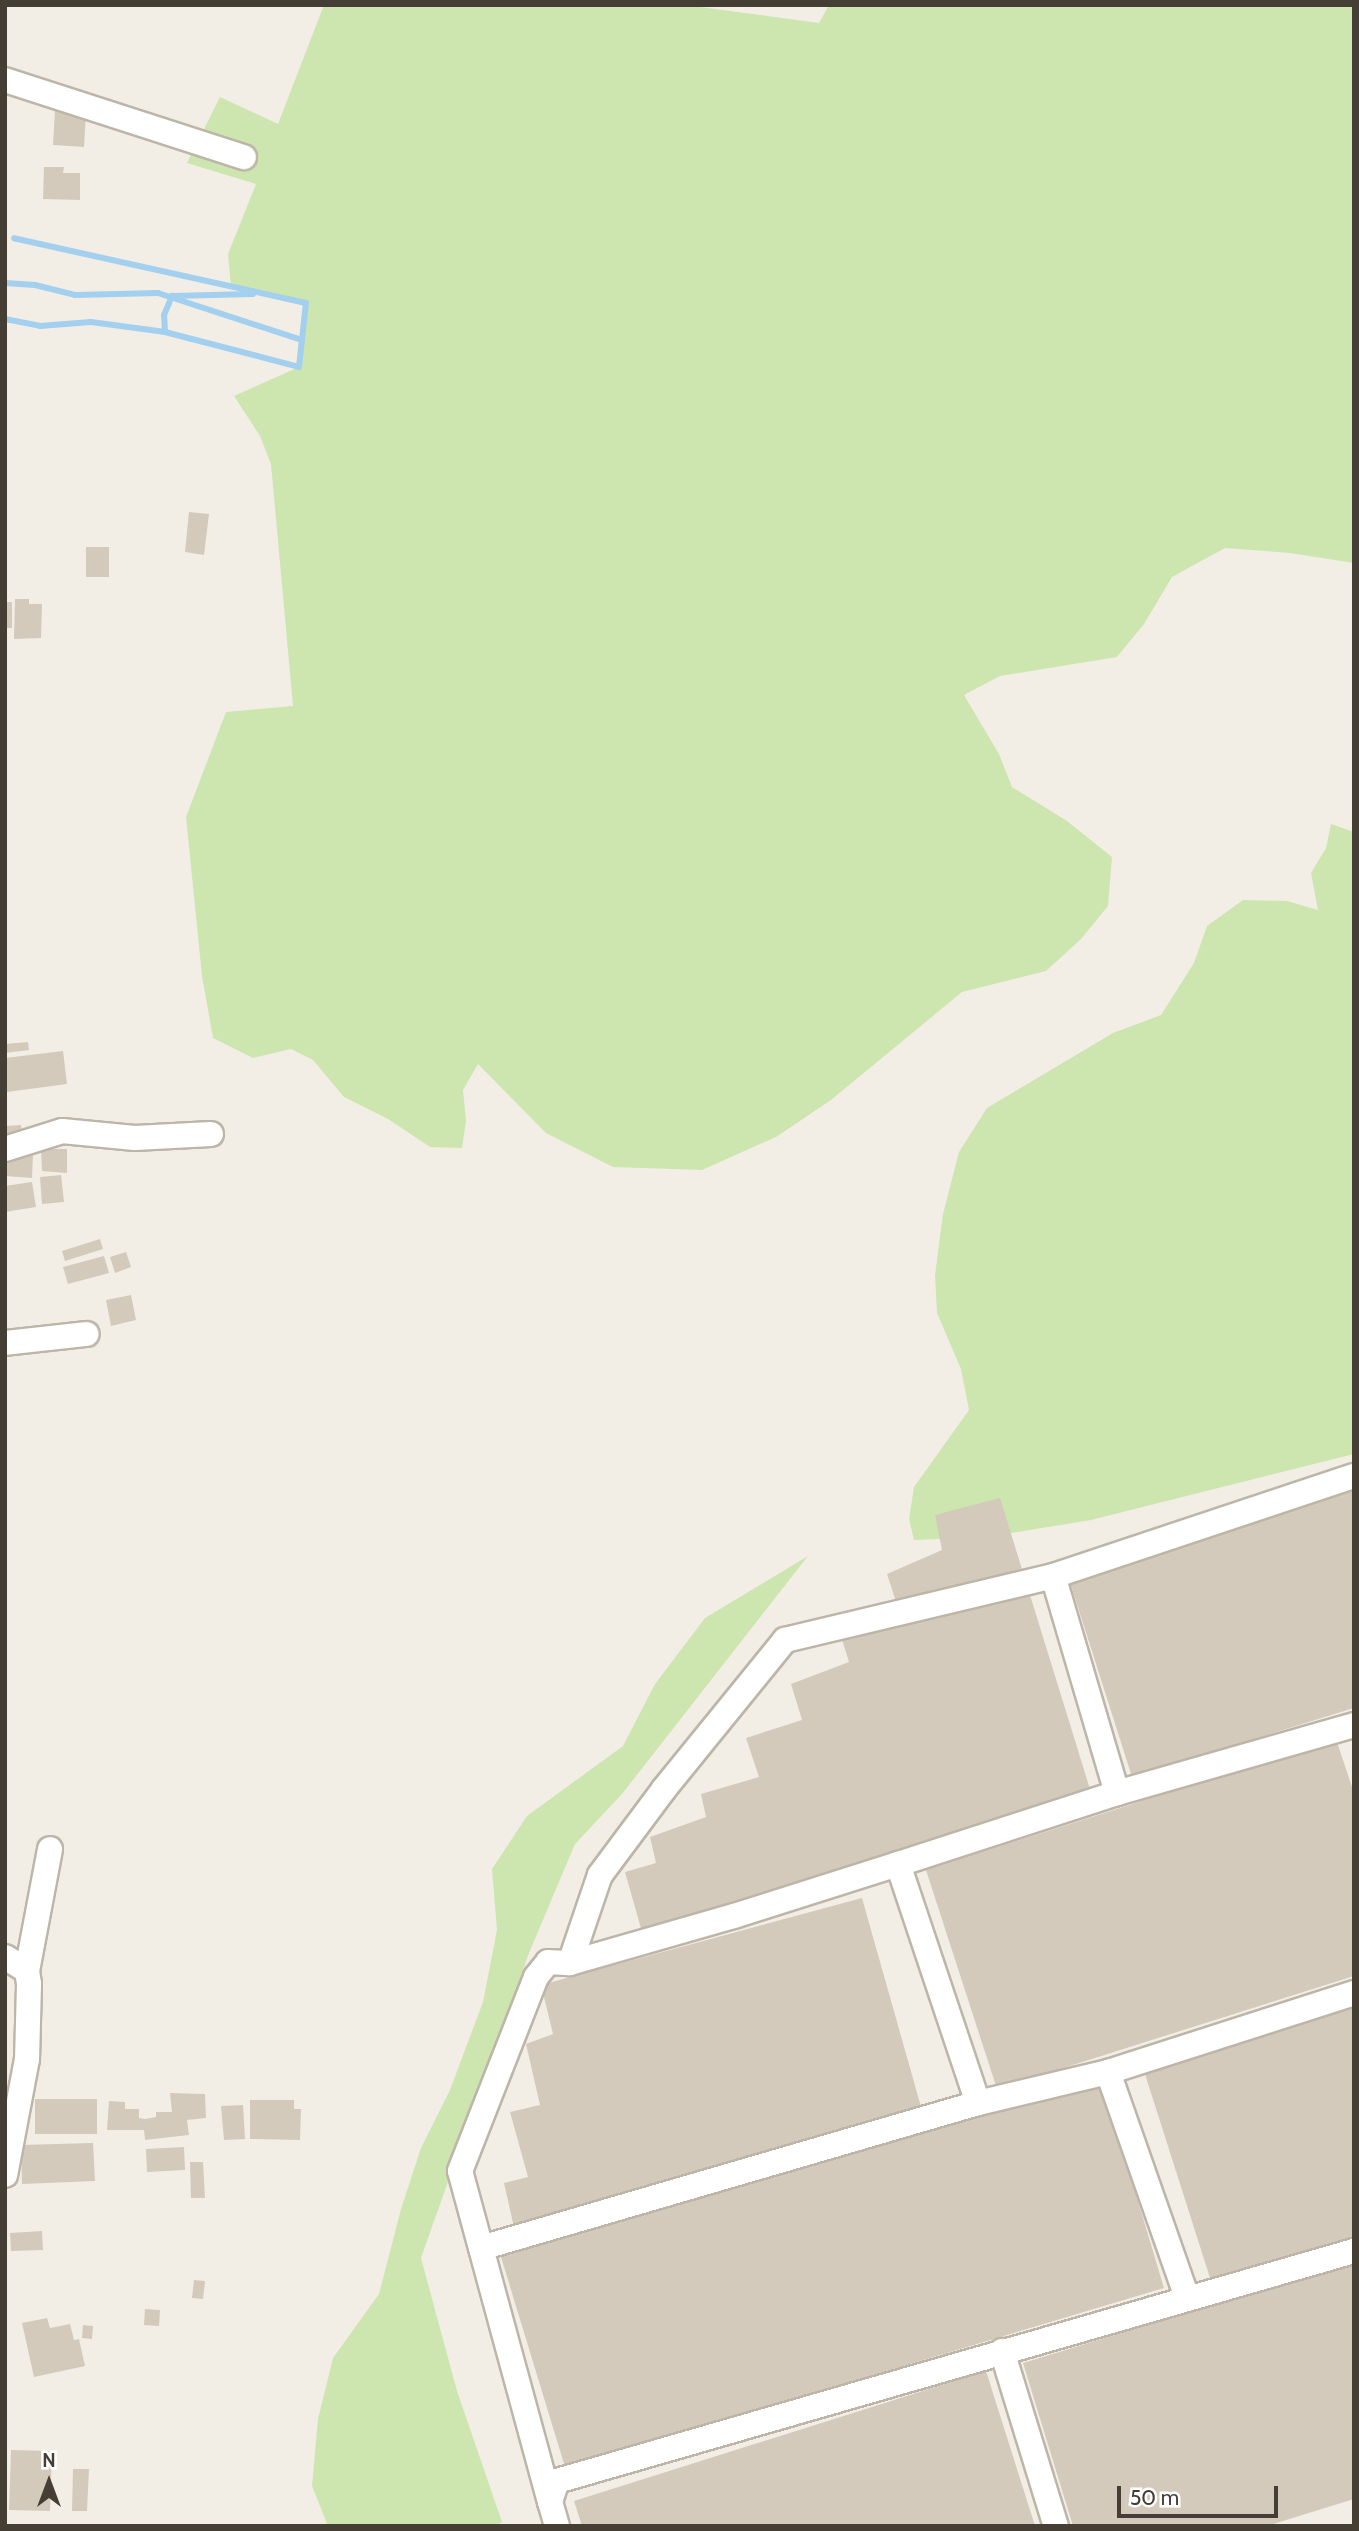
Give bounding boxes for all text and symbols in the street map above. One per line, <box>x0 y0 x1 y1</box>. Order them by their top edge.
north arrow <box>14 2447 84 2517</box>
text: N <box>42 2449 56 2472</box>
scale bar <box>1121 2472 1282 2516</box>
text: 50 m <box>1130 2485 1179 2510</box>

